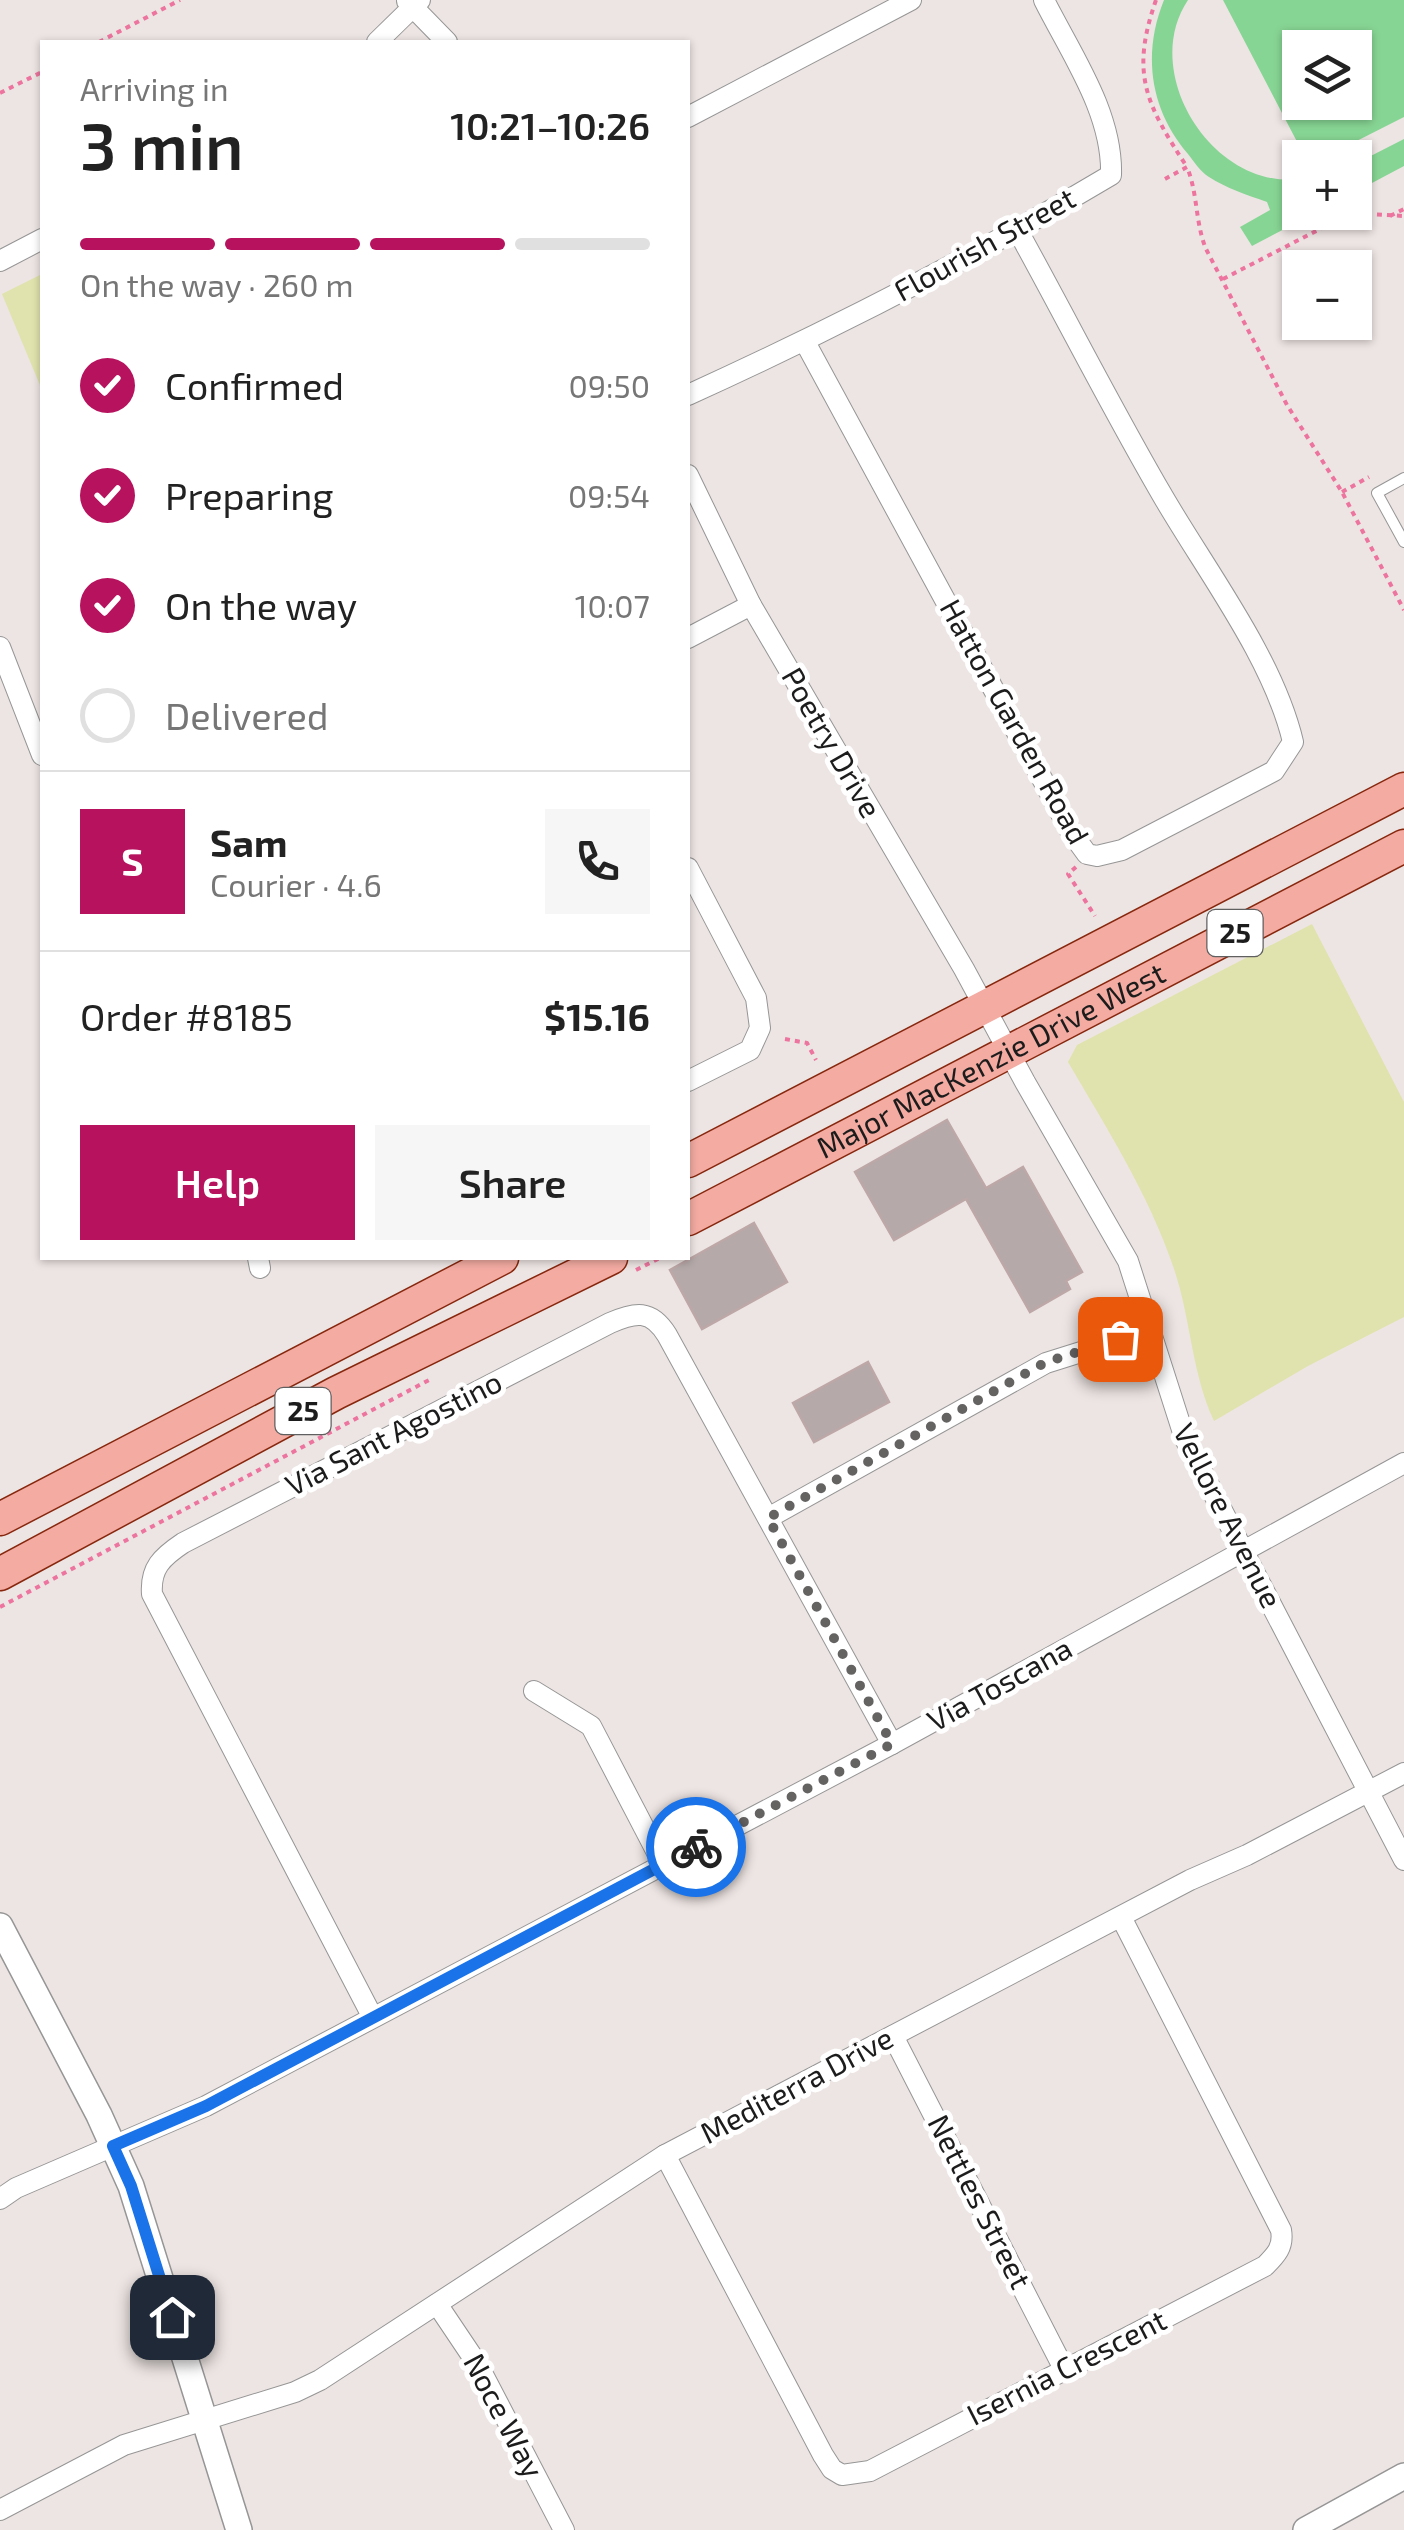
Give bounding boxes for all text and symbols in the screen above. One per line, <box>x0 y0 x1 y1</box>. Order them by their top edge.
map controls <box>1282 30 1372 340</box>
button: layers <box>1282 30 1372 120</box>
text: Arriving in <box>80 69 229 107</box>
text: 10:21–10:26 <box>450 102 650 148</box>
text: 3 min <box>80 105 244 183</box>
button: + <box>1282 140 1372 230</box>
street label: Flourish Street <box>887 179 1081 308</box>
button: − <box>1282 250 1372 340</box>
text: On the way · 260 m <box>80 265 354 303</box>
icon: check <box>80 358 135 413</box>
text: Confirmed <box>165 362 344 408</box>
text: 09:50 <box>568 366 650 404</box>
icon: check <box>80 468 135 523</box>
text: Preparing <box>165 472 333 518</box>
text: 09:54 <box>568 476 650 514</box>
icon: check <box>80 578 135 633</box>
text: On the way <box>165 582 357 628</box>
text: 10:07 <box>575 586 650 624</box>
street label: Hatton Garden Road <box>934 592 1098 850</box>
street label: Poetry Drive <box>775 661 890 823</box>
text: Delivered <box>165 692 329 738</box>
button: phone <box>545 809 650 914</box>
text: Sam <box>210 819 287 865</box>
text: S <box>121 838 144 884</box>
text: Courier · 4.6 <box>210 865 382 903</box>
road number: 25 <box>1208 910 1262 956</box>
street label: Major MacKenzie Drive West <box>810 954 1171 1165</box>
text: Order #8185 <box>80 993 293 1039</box>
text: $15.16 <box>544 993 650 1039</box>
button: Help <box>80 1125 355 1240</box>
button: Share <box>375 1125 650 1240</box>
pin <box>1078 1297 1163 1382</box>
icon: bag <box>1093 1312 1148 1367</box>
street label: Via Sant Agostino <box>279 1362 507 1502</box>
road number: 25 <box>276 1388 330 1434</box>
street label: Vellore Avenue <box>1167 1417 1291 1613</box>
street label: Via Toscana <box>921 1629 1078 1738</box>
courier <box>646 1797 746 1897</box>
icon: bike <box>669 1820 724 1875</box>
street label: Mediterra Drive <box>694 2018 899 2150</box>
street label: Nettles Street <box>922 2108 1040 2294</box>
pin <box>130 2275 215 2360</box>
icon: home <box>145 2290 200 2345</box>
street label: Isernia Crescent <box>960 2301 1172 2432</box>
street label: Noce Way <box>457 2347 553 2483</box>

